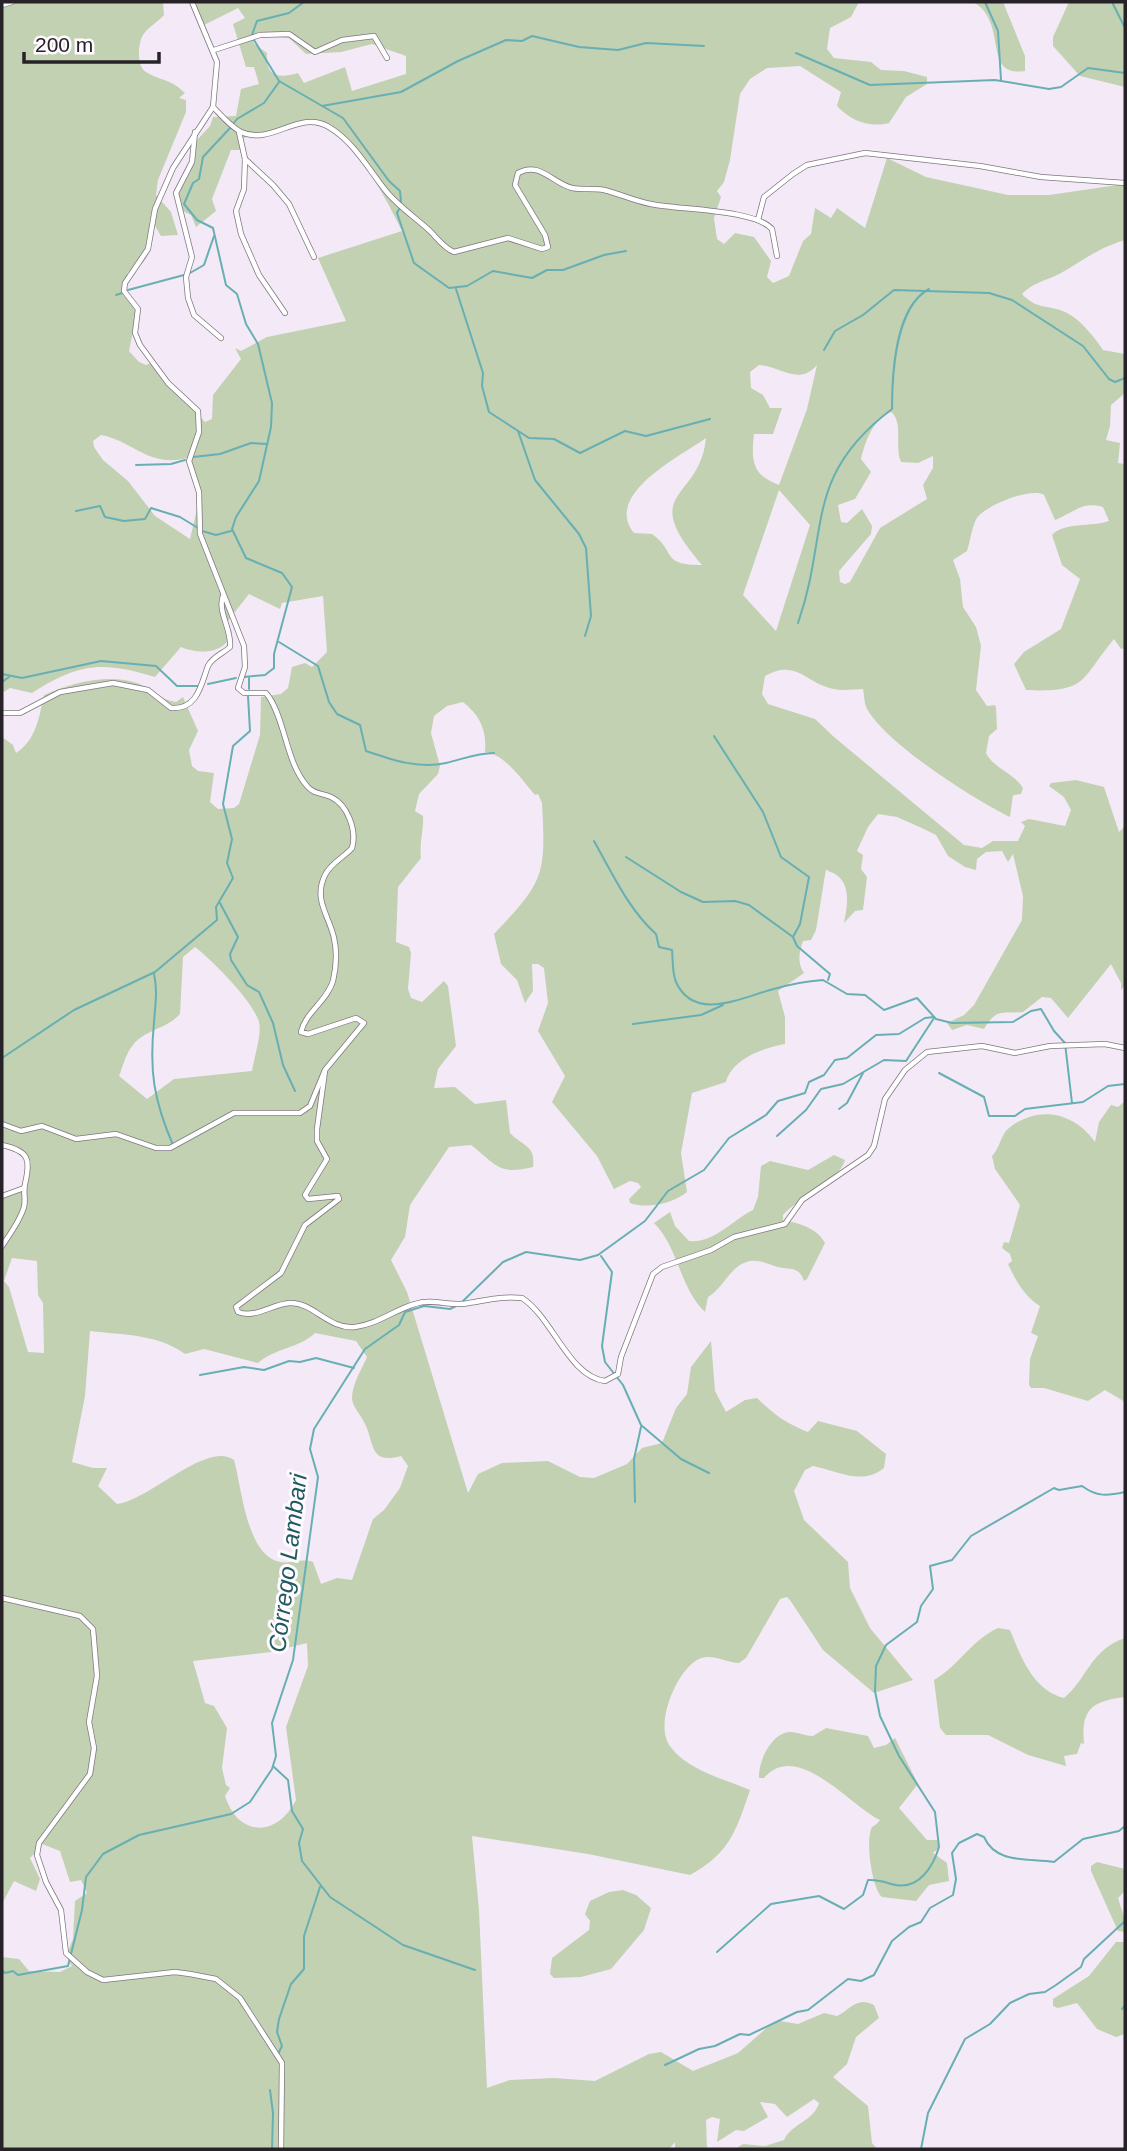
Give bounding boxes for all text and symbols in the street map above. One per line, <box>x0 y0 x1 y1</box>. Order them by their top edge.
scale bar <box>24 21 159 65</box>
text: 200 m <box>35 33 93 56</box>
water label: Córrego Lambari <box>263 1471 312 1654</box>

